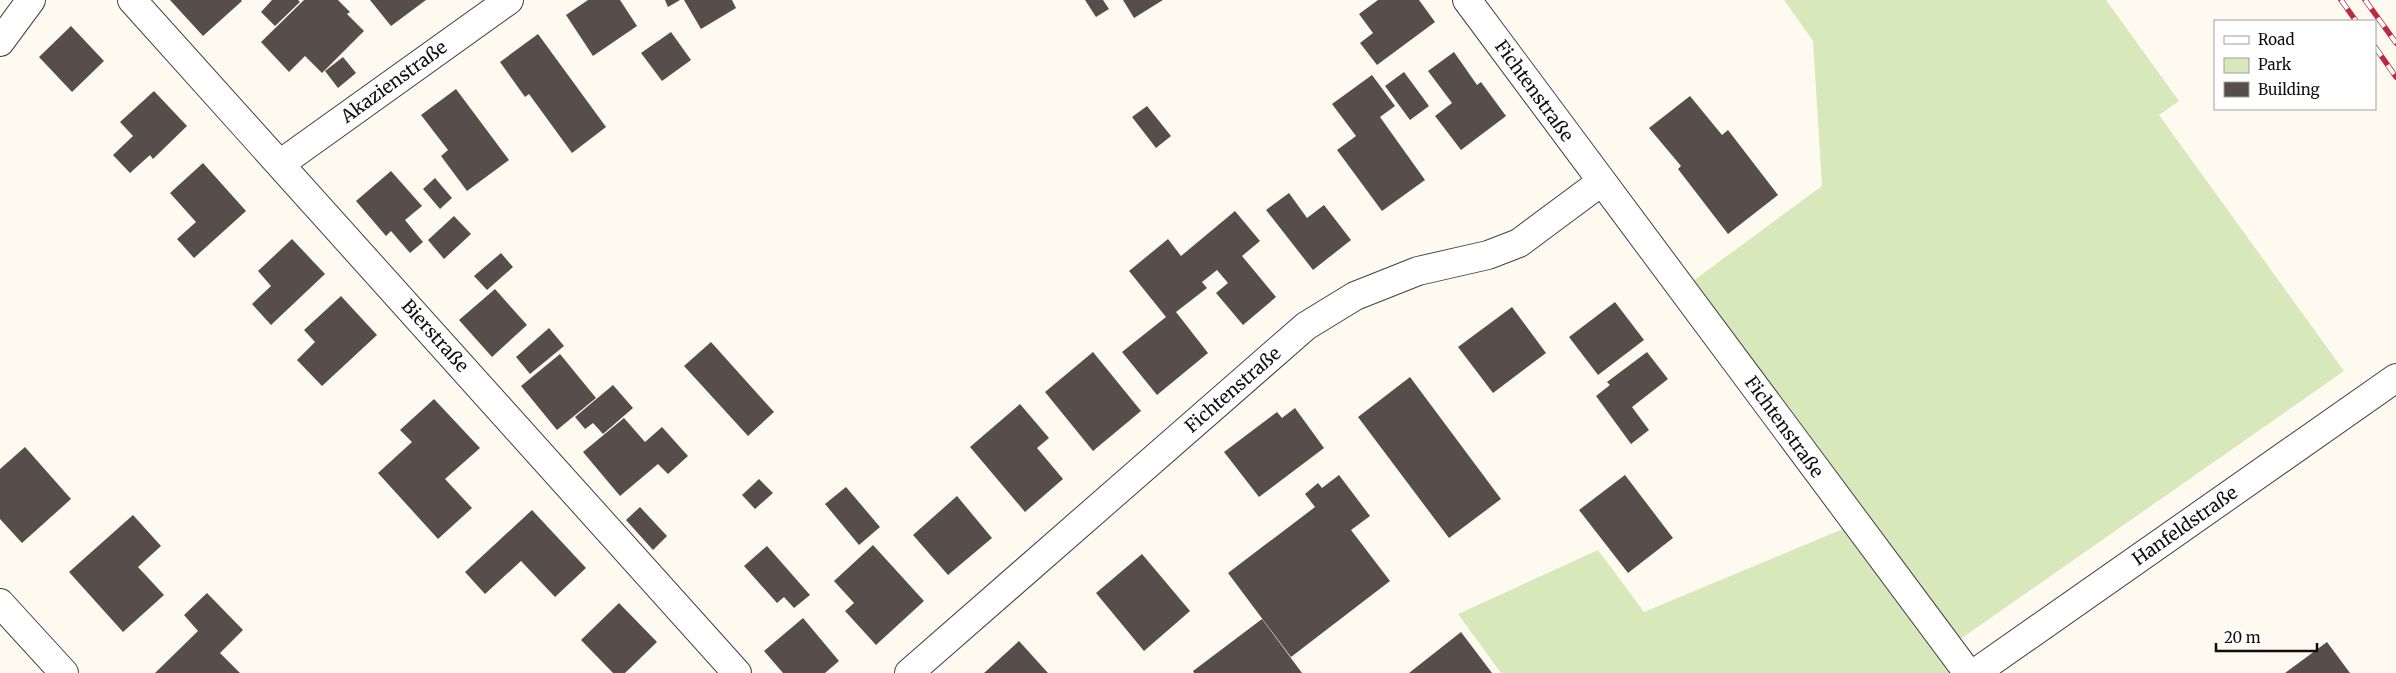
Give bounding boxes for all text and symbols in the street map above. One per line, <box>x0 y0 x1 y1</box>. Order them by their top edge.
legend <box>2214 20 2376 110</box>
text: Road <box>2258 30 2294 49</box>
street label: Akazienstraße <box>335 35 451 128</box>
street label: Fichtenstraße <box>1490 35 1579 146</box>
text: Park <box>2258 55 2292 74</box>
text: Building <box>2258 80 2320 99</box>
street label: Bierstraße <box>397 295 474 377</box>
street label: Fichtenstraße <box>1180 342 1285 438</box>
street label: Fichtenstraße <box>1740 371 1829 482</box>
street label: Hanfeldstraße <box>2128 481 2242 570</box>
scale bar <box>2216 620 2317 652</box>
text: 20 m <box>2224 628 2261 647</box>

